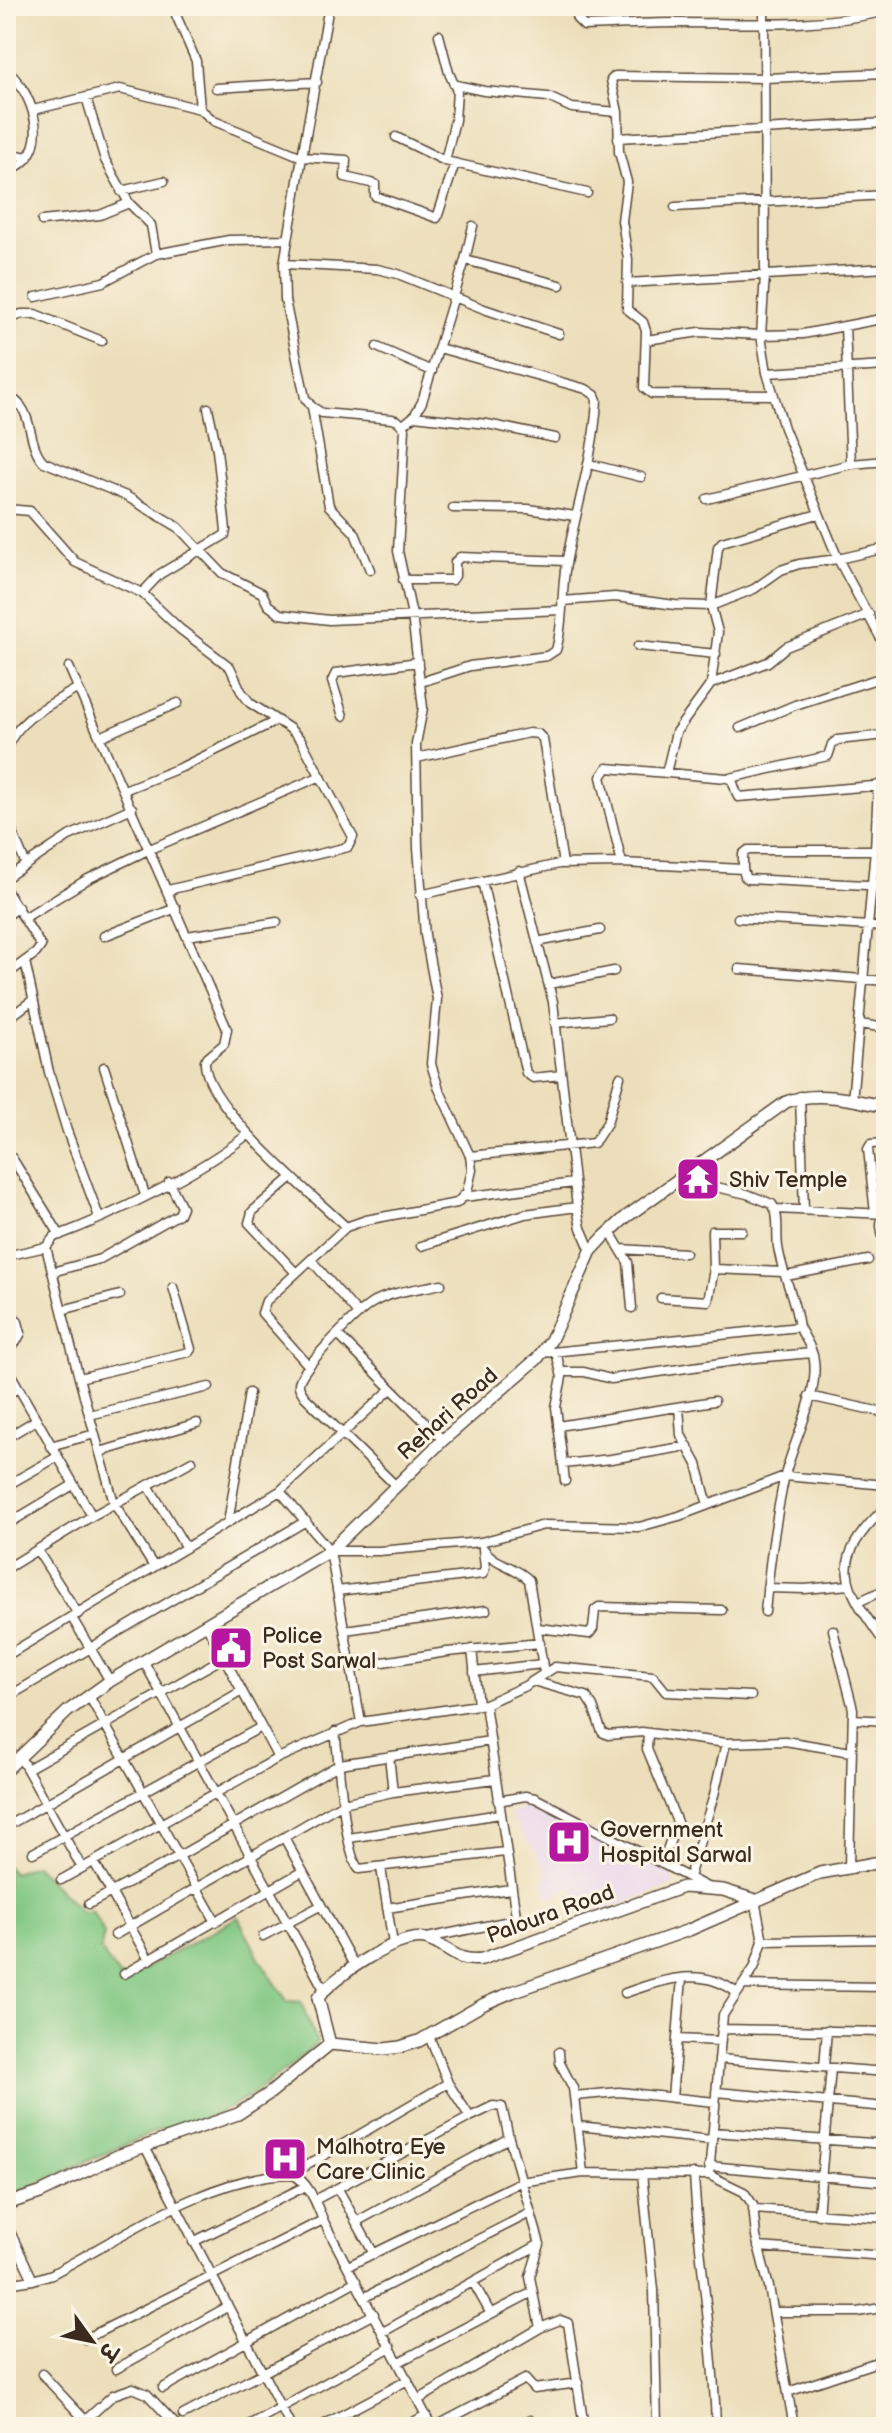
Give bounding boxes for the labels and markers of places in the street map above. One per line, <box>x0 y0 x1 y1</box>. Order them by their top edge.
temple icon: Shiv Temple <box>674 1155 722 1203</box>
place label: Shiv Temple <box>729 1167 847 1194</box>
place label: Police Post Sarwal <box>262 1623 376 1675</box>
public building icon: Police Post Sarwal <box>207 1624 255 1672</box>
place label: Government Hospital Sarwal <box>600 1817 752 1869</box>
hospital icon: Government Hospital Sarwal <box>545 1818 593 1866</box>
place label: Malhotra Eye Care Clinic <box>316 2134 446 2186</box>
hospital icon: Malhotra Eye Care Clinic <box>261 2135 309 2183</box>

